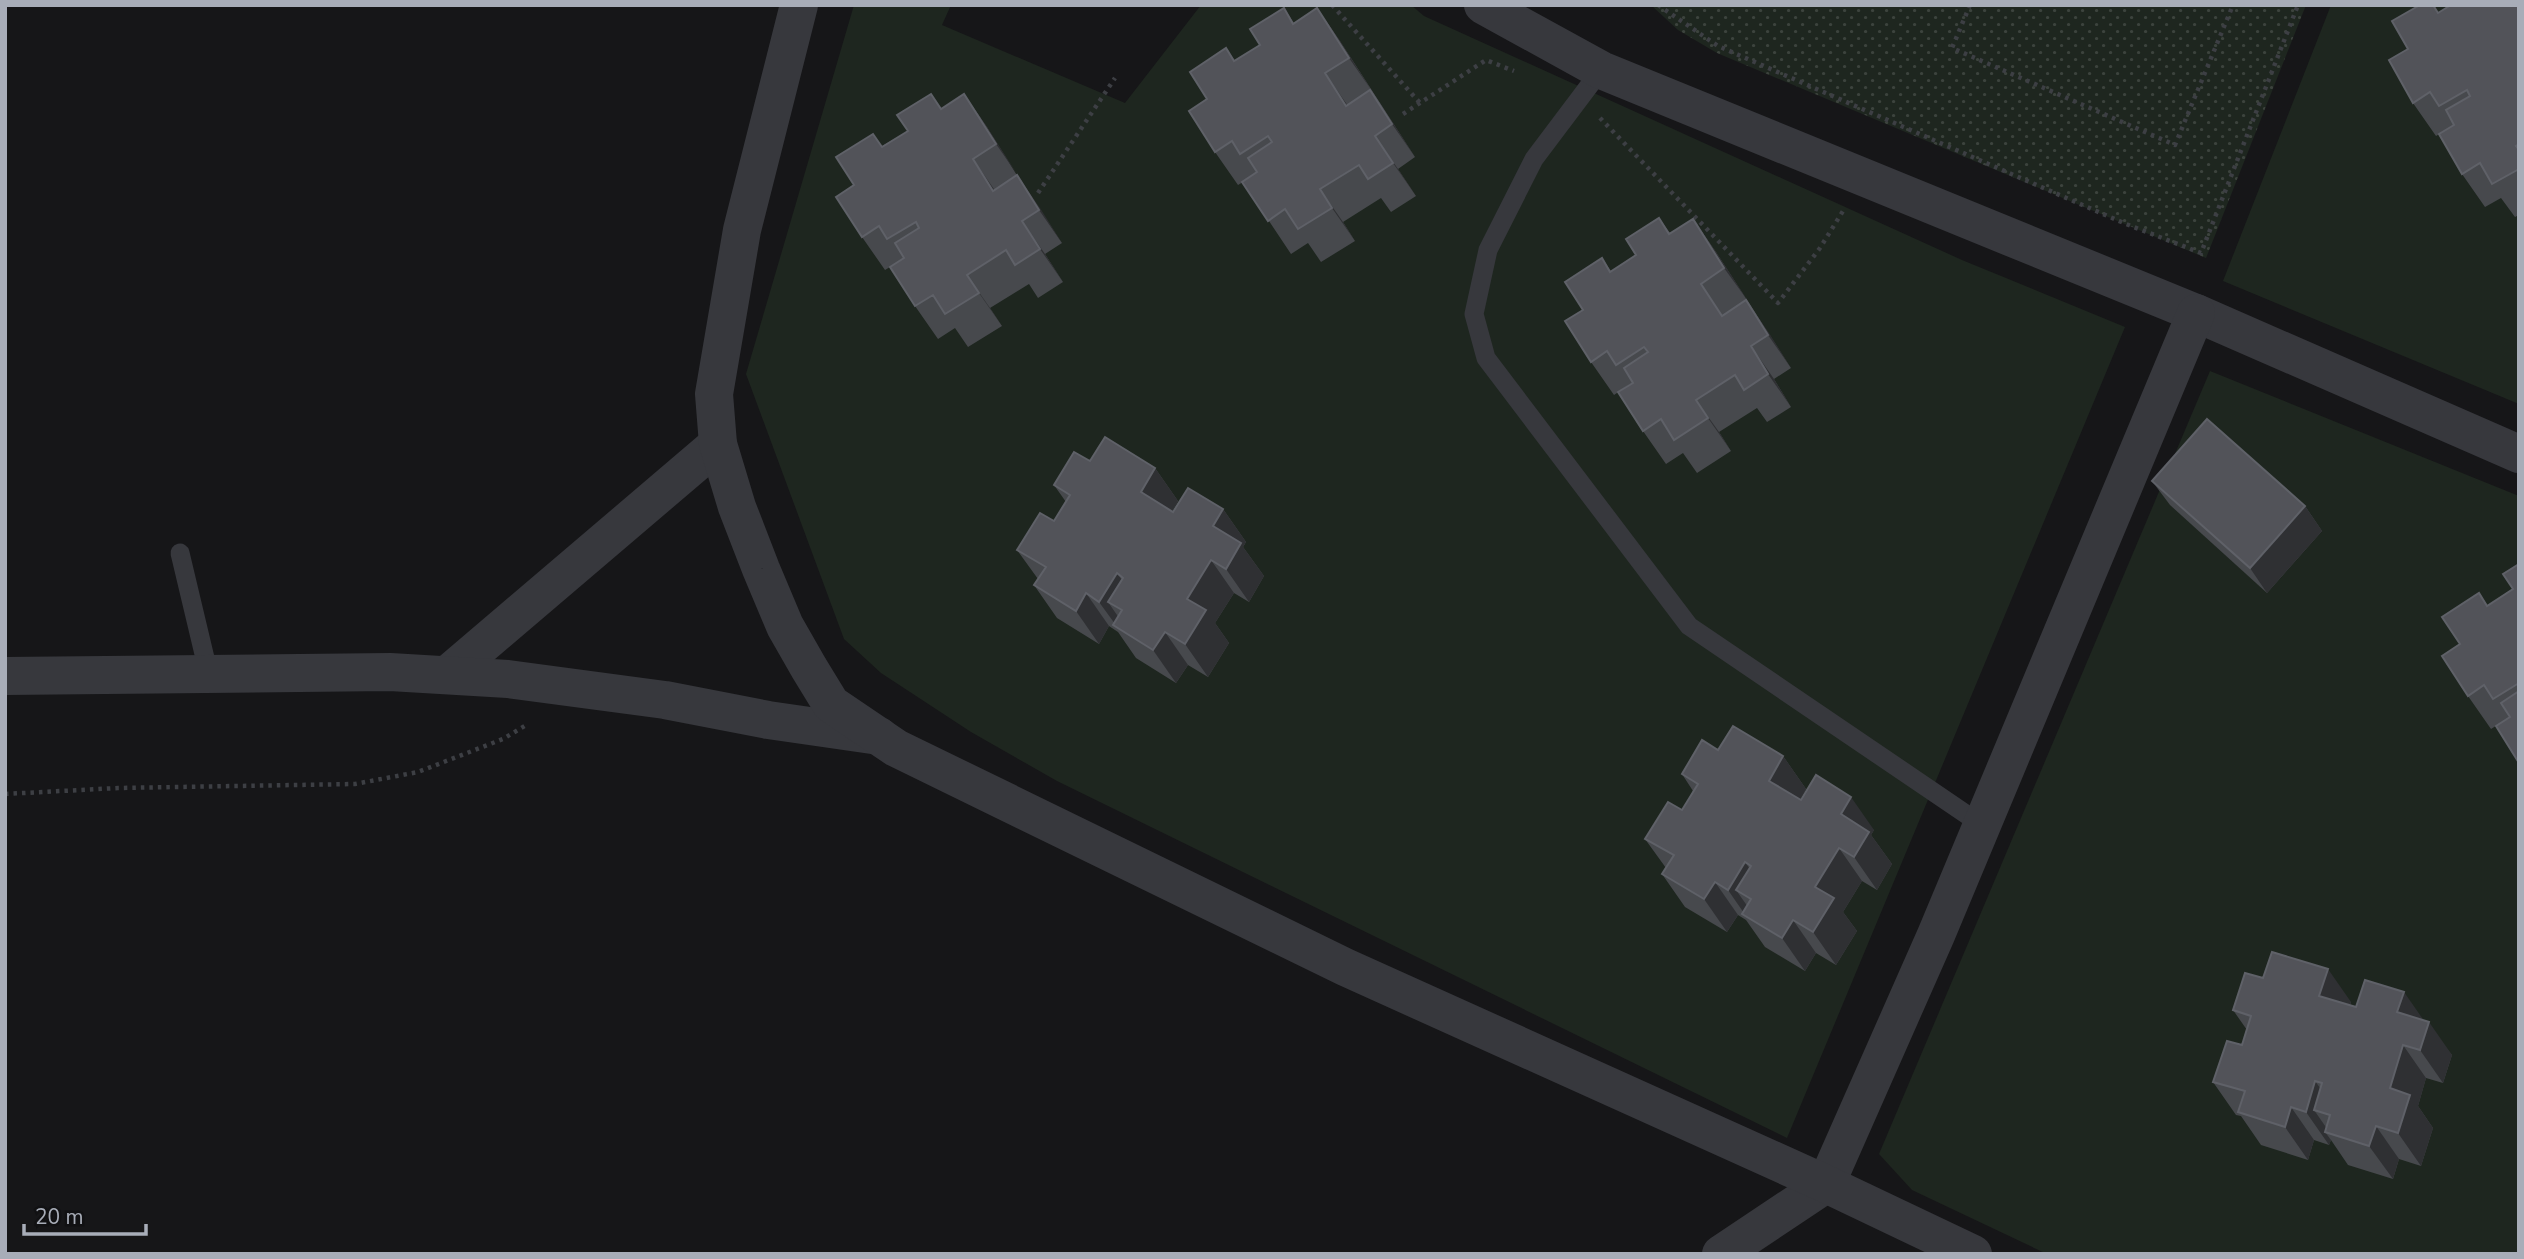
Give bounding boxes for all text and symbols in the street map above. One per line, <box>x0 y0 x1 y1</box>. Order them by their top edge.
scale bar <box>24 1192 147 1236</box>
text: 20 m <box>35 1203 84 1231</box>

